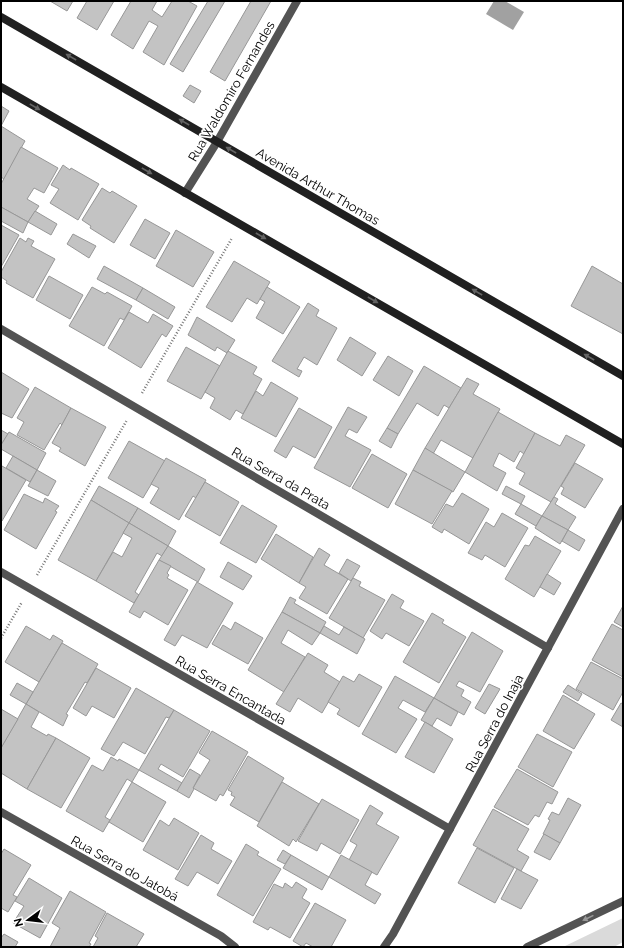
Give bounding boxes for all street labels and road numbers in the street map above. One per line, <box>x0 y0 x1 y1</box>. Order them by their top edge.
street label: Rua Waldomiro Fernandes <box>185 19 278 164</box>
street label: Avenida Arthur Thomas <box>253 145 382 228</box>
street label: Rua Serra da Prata <box>229 444 333 513</box>
street label: Rua Serra Encantada <box>173 653 289 728</box>
street label: Rua Serra do Inaja <box>462 672 527 775</box>
street label: Rua Serra do Jatobá <box>68 833 181 904</box>

